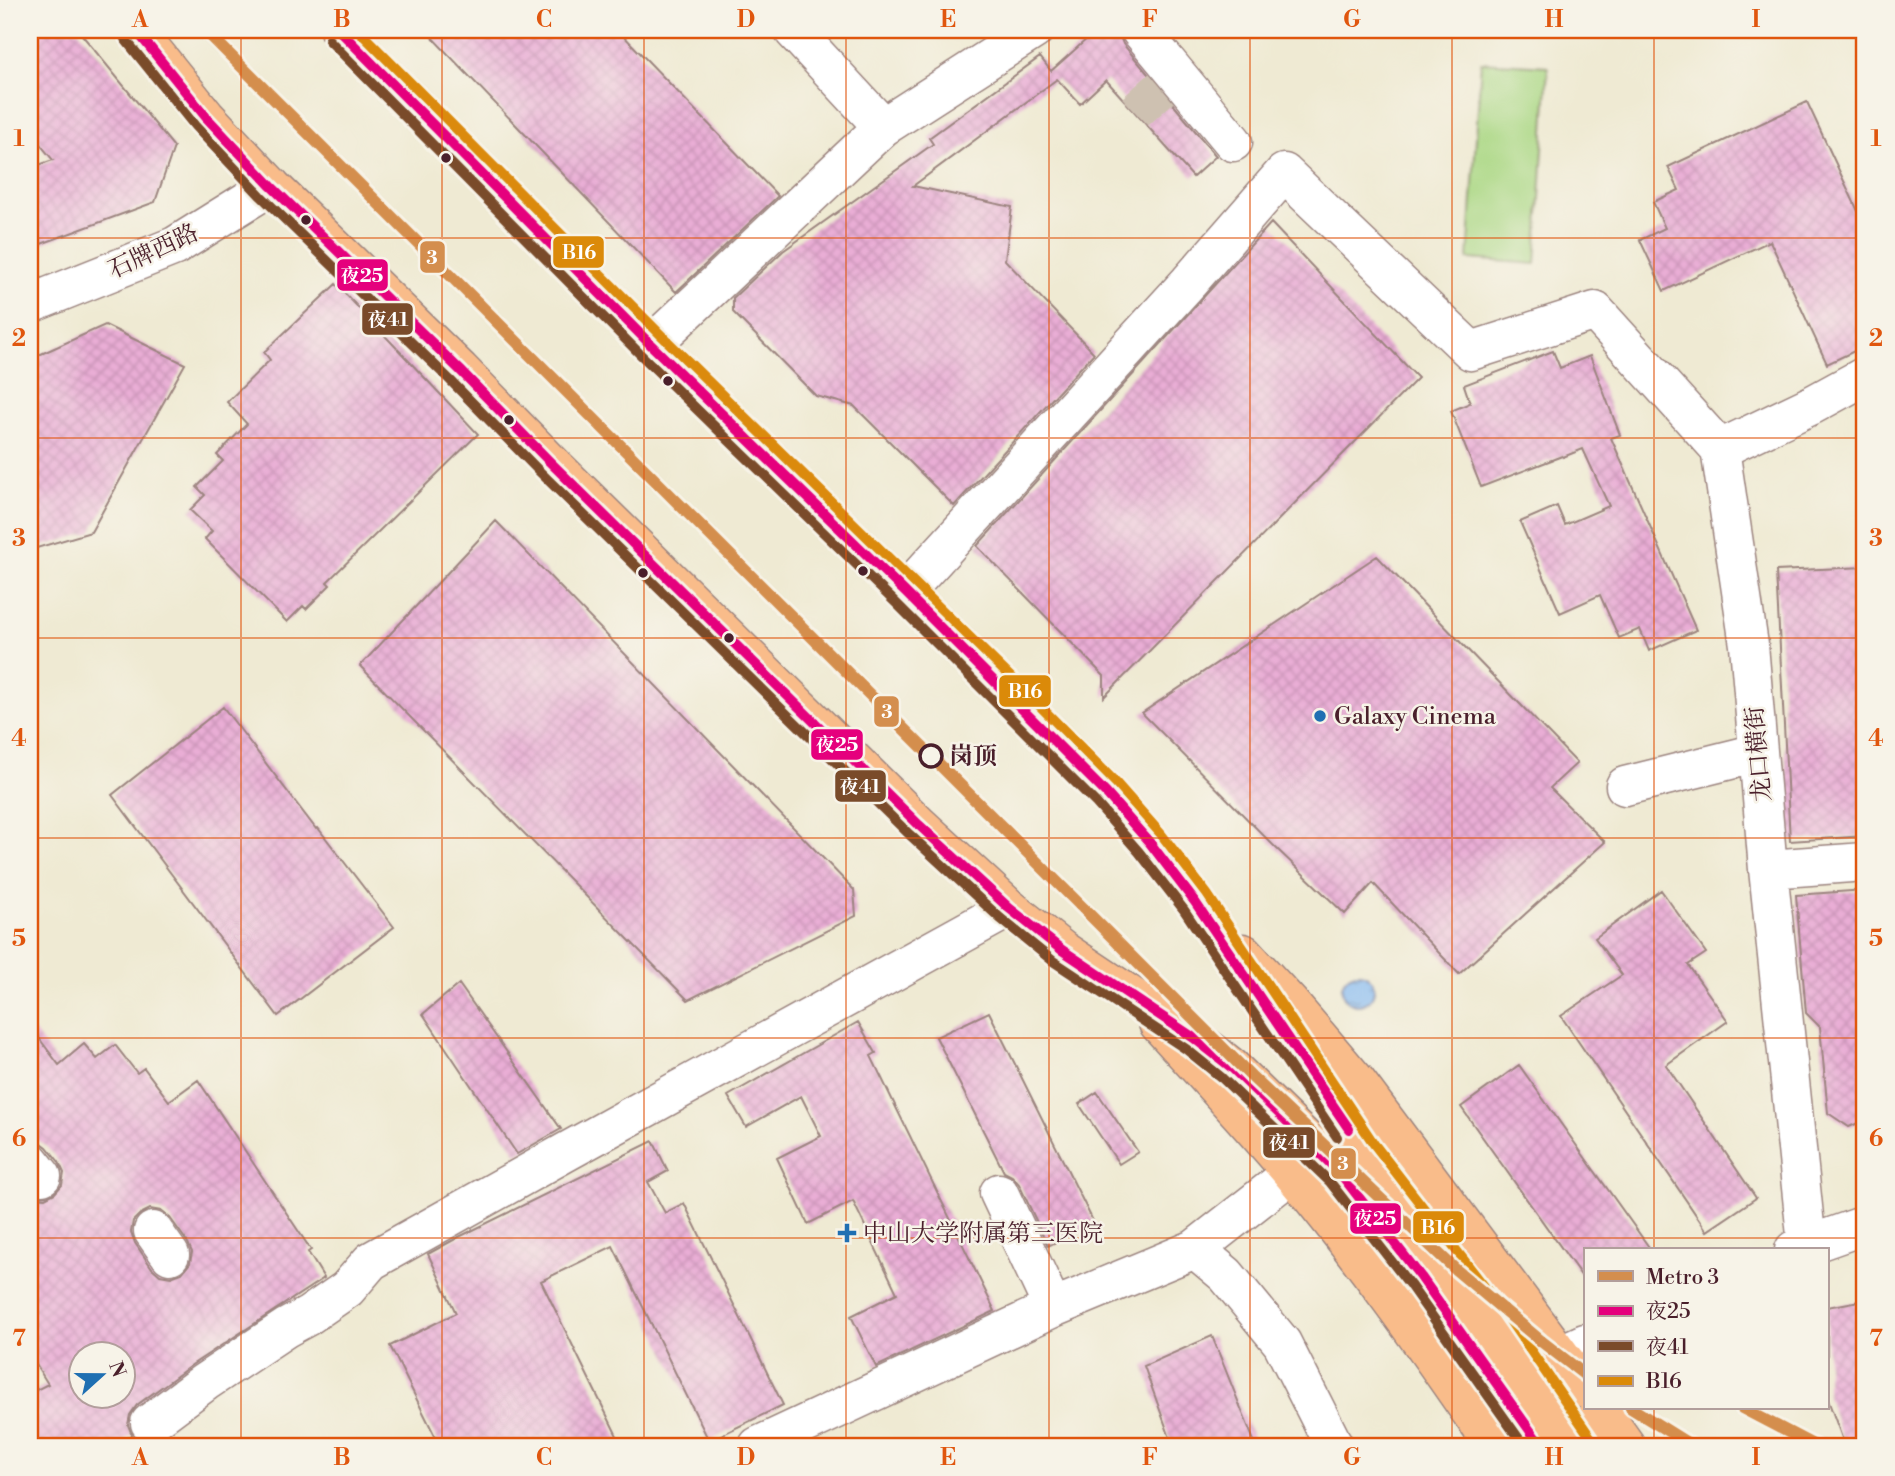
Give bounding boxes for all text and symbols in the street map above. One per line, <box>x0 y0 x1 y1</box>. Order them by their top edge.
text: A <box>131 6 149 34</box>
text: B <box>333 6 351 34</box>
text: C <box>536 6 552 34</box>
text: D <box>737 6 755 34</box>
text: E <box>940 6 956 34</box>
text: F <box>1142 6 1158 34</box>
text: G <box>1343 6 1361 34</box>
text: H <box>1545 6 1564 34</box>
text: I <box>1752 6 1761 34</box>
text: 1 <box>13 125 25 153</box>
text: 1 <box>1870 125 1882 153</box>
unlabelled marker <box>439 151 453 165</box>
unlabelled marker <box>299 213 313 227</box>
street label: 石牌西路 <box>104 218 203 286</box>
line badge: B16 <box>552 235 605 269</box>
line badge: 3 <box>419 240 446 274</box>
text: B16 <box>562 241 596 265</box>
text: 3 <box>426 246 438 270</box>
line badge: 夜25 <box>336 258 389 292</box>
text: 夜25 <box>341 264 384 288</box>
line badge: 夜41 <box>361 302 414 336</box>
text: 夜41 <box>368 308 408 332</box>
text: 2 <box>12 325 26 353</box>
text: 2 <box>1869 325 1883 353</box>
unlabelled marker <box>661 374 675 388</box>
unlabelled marker <box>502 413 516 427</box>
text: 3 <box>12 525 26 553</box>
text: 3 <box>1869 525 1883 553</box>
unlabelled marker <box>856 564 870 578</box>
unlabelled marker <box>636 566 650 580</box>
unlabelled marker <box>722 631 736 645</box>
line badge: B16 <box>998 674 1052 708</box>
text: B16 <box>1008 680 1042 704</box>
line badge: 3 <box>873 695 900 728</box>
text: 3 <box>881 700 893 724</box>
place label: Galaxy Cinema <box>1334 702 1497 732</box>
street label: 龙口横街 <box>1740 705 1778 803</box>
marker: Galaxy Cinema <box>1312 708 1328 724</box>
text: 4 <box>11 725 27 753</box>
text: 4 <box>1868 725 1884 753</box>
line badge: 夜25 <box>810 728 864 761</box>
text: 夜25 <box>816 733 859 757</box>
place label: 岗顶 <box>949 742 997 772</box>
marker: 岗顶 <box>919 744 943 768</box>
line badge: 夜41 <box>834 769 887 803</box>
text: 夜41 <box>840 775 880 799</box>
text: 5 <box>12 925 26 953</box>
text: 5 <box>1869 925 1883 953</box>
text: 6 <box>12 1125 26 1153</box>
text: 6 <box>1869 1125 1883 1153</box>
line badge: 夜41 <box>1262 1126 1316 1159</box>
text: 夜41 <box>1269 1131 1309 1155</box>
line badge: 3 <box>1330 1147 1357 1180</box>
text: 3 <box>1337 1152 1349 1176</box>
line badge: 夜25 <box>1349 1202 1402 1235</box>
text: 夜25 <box>1354 1207 1397 1231</box>
line badge: B16 <box>1412 1210 1465 1244</box>
text: B16 <box>1421 1216 1455 1240</box>
place label: 中山大学附属第三医院 <box>863 1219 1103 1249</box>
marker: 中山大学附属第三医院 <box>837 1223 857 1243</box>
legend <box>1584 1248 1828 1410</box>
text: Metro 3 <box>1646 1265 1719 1291</box>
text: 夜25 <box>1646 1299 1691 1325</box>
text: 7 <box>12 1325 26 1353</box>
text: 7 <box>1869 1325 1883 1353</box>
text: 夜41 <box>1646 1335 1689 1361</box>
north arrow <box>66 1340 136 1410</box>
text: N <box>103 1358 131 1381</box>
text: B16 <box>1645 1369 1682 1395</box>
text: A <box>131 1444 149 1472</box>
text: B <box>333 1444 351 1472</box>
text: C <box>536 1444 552 1472</box>
text: D <box>737 1444 755 1472</box>
text: E <box>940 1444 956 1472</box>
text: F <box>1142 1444 1158 1472</box>
text: G <box>1343 1444 1361 1472</box>
text: H <box>1545 1444 1564 1472</box>
text: I <box>1752 1444 1761 1472</box>

